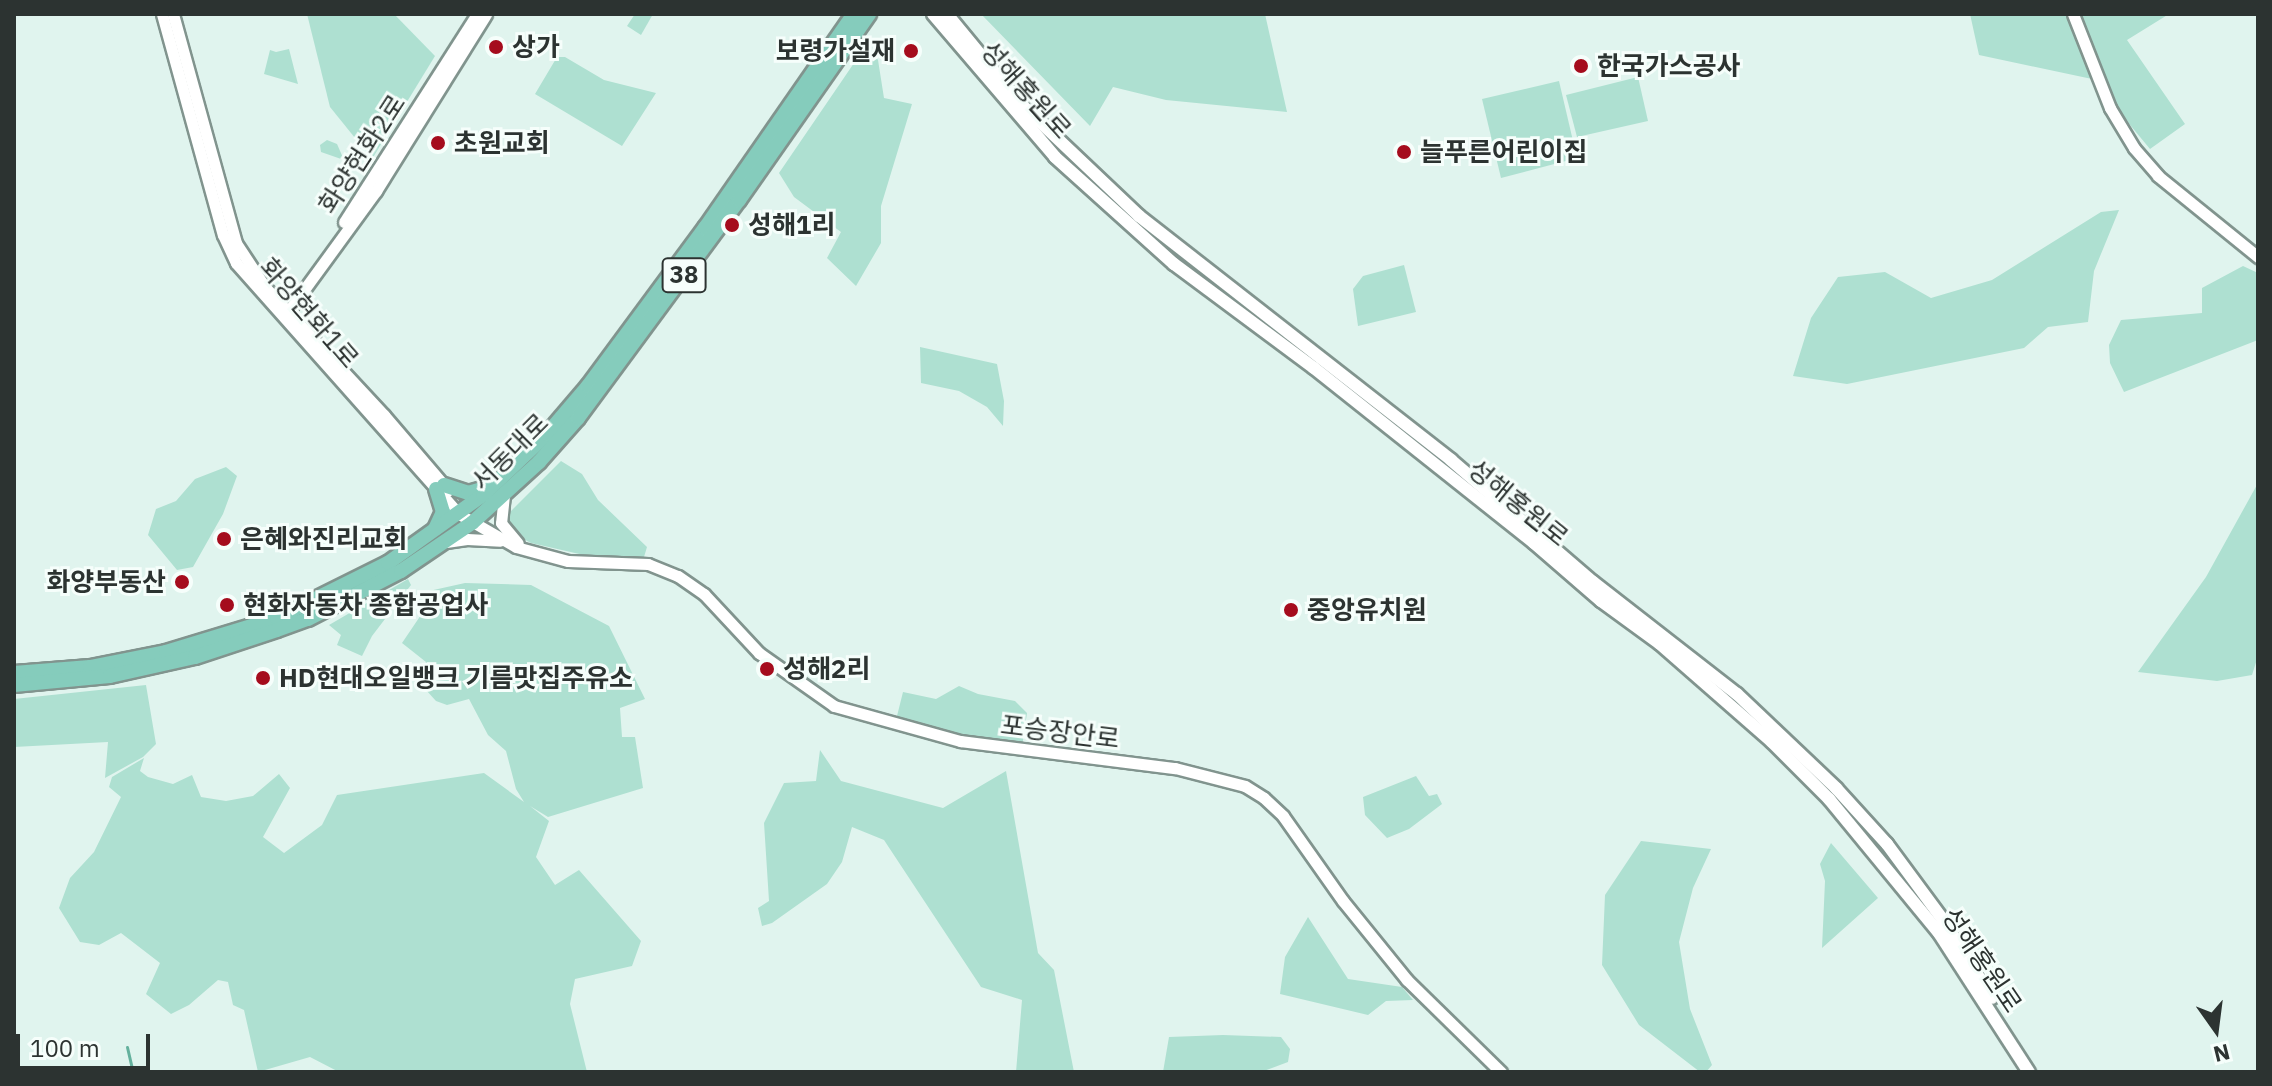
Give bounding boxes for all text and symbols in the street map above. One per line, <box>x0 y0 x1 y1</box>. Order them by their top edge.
place label: 상가 <box>512 31 560 63</box>
place label: 보령가설재 <box>775 35 895 67</box>
street label: 성해홍원로 <box>974 35 1078 145</box>
marker: 상가 <box>487 38 505 56</box>
marker: 보령가설재 <box>902 42 920 60</box>
place label: 한국가스공사 <box>1597 50 1741 82</box>
marker: 한국가스공사 <box>1572 57 1590 75</box>
street label: 화양현화2로 <box>312 89 412 219</box>
place label: 초원교회 <box>454 127 550 159</box>
marker: 초원교회 <box>429 134 447 152</box>
place label: 늘푸른어린이집 <box>1420 136 1587 168</box>
marker: 늘푸른어린이집 <box>1395 143 1413 161</box>
place label: 성해1리 <box>748 209 835 241</box>
marker: 성해1리 <box>723 216 741 234</box>
street label: 화양현화1로 <box>253 252 365 374</box>
road number: 38 <box>660 255 708 295</box>
street label: 서동대로 <box>465 407 555 497</box>
street label: 성해홍원로 <box>1462 453 1574 553</box>
place label: 은혜와진리교회 <box>240 523 407 555</box>
marker: 은혜와진리교회 <box>215 530 233 548</box>
place label: 화양부동산 <box>46 566 166 598</box>
marker: 화양부동산 <box>173 573 191 591</box>
place label: 현화자동차 종합공업사 <box>243 589 488 621</box>
place label: 중앙유치원 <box>1307 594 1427 626</box>
marker: 현화자동차 종합공업사 <box>218 596 236 614</box>
marker: 중앙유치원 <box>1282 601 1300 619</box>
place label: 성해2리 <box>783 653 870 685</box>
marker: 성해2리 <box>758 660 776 678</box>
place label: HD현대오일뱅크 기름맛집주유소 <box>279 662 633 694</box>
marker: HD현대오일뱅크 기름맛집주유소 <box>254 669 272 687</box>
street label: 포승장안로 <box>999 709 1121 755</box>
street label: 성해홍원로 <box>1936 902 2028 1018</box>
north arrow <box>2176 990 2256 1070</box>
scale bar <box>20 1018 154 1068</box>
text: 100 m <box>30 1032 100 1064</box>
text: N <box>2211 1038 2233 1070</box>

